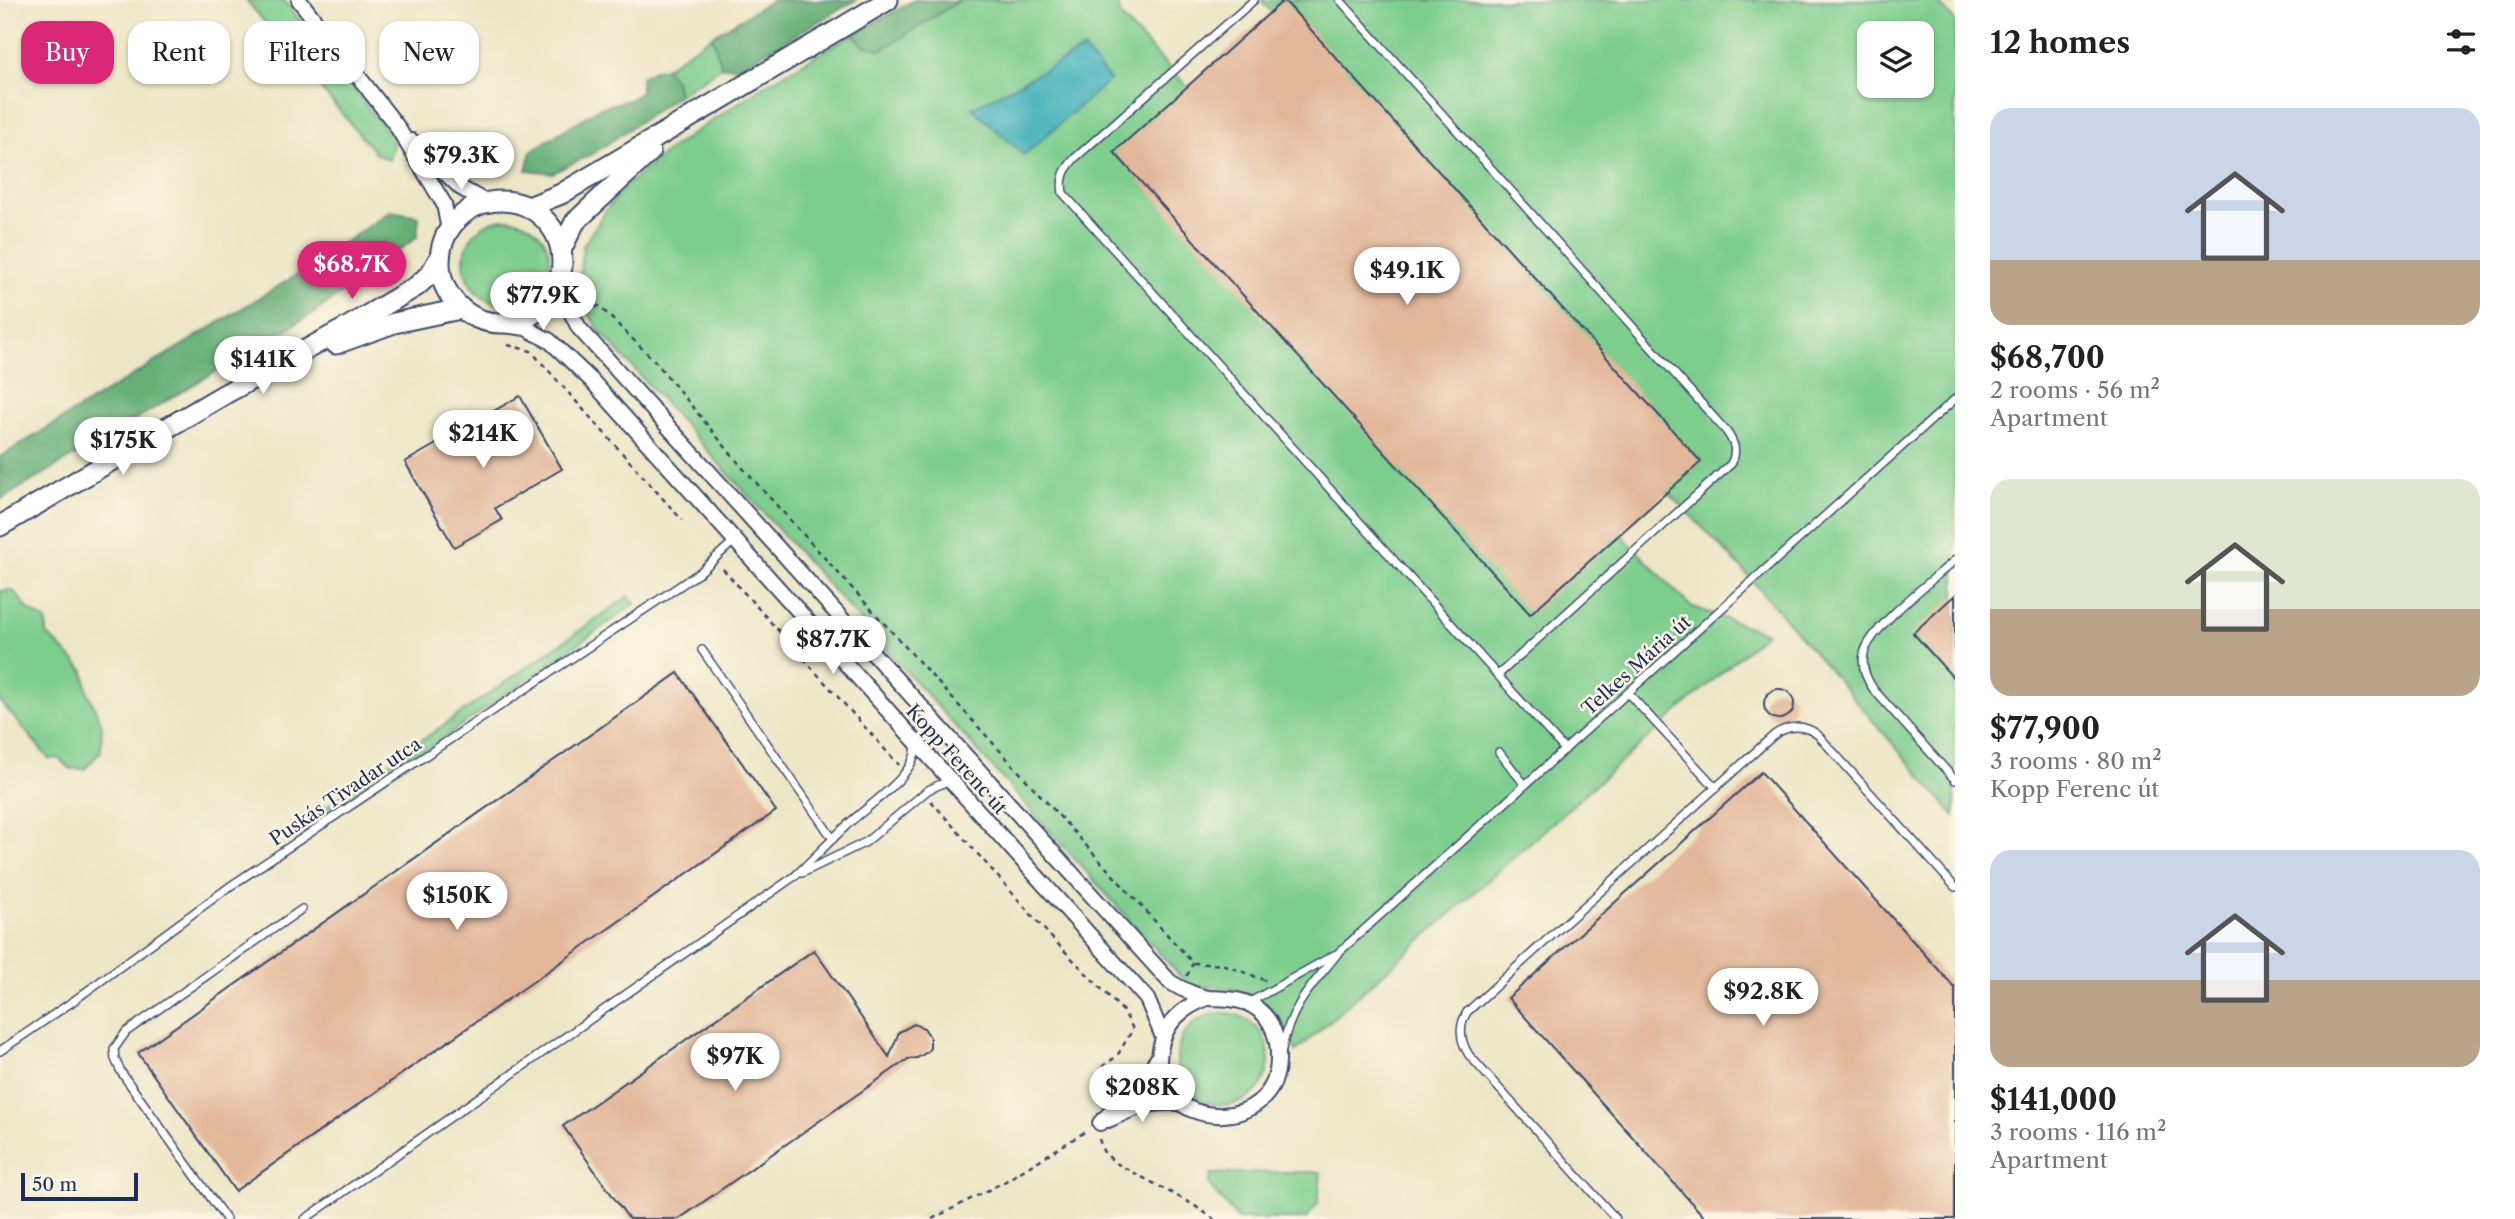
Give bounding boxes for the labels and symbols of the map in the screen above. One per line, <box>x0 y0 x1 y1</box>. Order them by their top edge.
pin: $79.3K <box>404 132 518 192</box>
pin: $68.7K <box>295 242 409 301</box>
pin: $49.1K <box>1350 247 1464 307</box>
pin: $77.9K <box>486 272 600 332</box>
pin: $141K <box>214 336 312 396</box>
pin: $214K <box>434 410 532 470</box>
pin: $175K <box>74 418 172 477</box>
street label: Telkes Mária út <box>1577 610 1696 720</box>
pin: $87.7K <box>776 616 890 676</box>
street label: Kopp Ferenc út <box>901 700 1012 819</box>
street label: Puskás Tivadar utca <box>265 732 425 851</box>
pin: $150K <box>408 872 506 932</box>
pin: $92.8K <box>1706 968 1820 1028</box>
pin: $97K <box>694 1034 776 1093</box>
pin: $208K <box>1093 1064 1191 1124</box>
scale bar <box>21 1170 138 1202</box>

